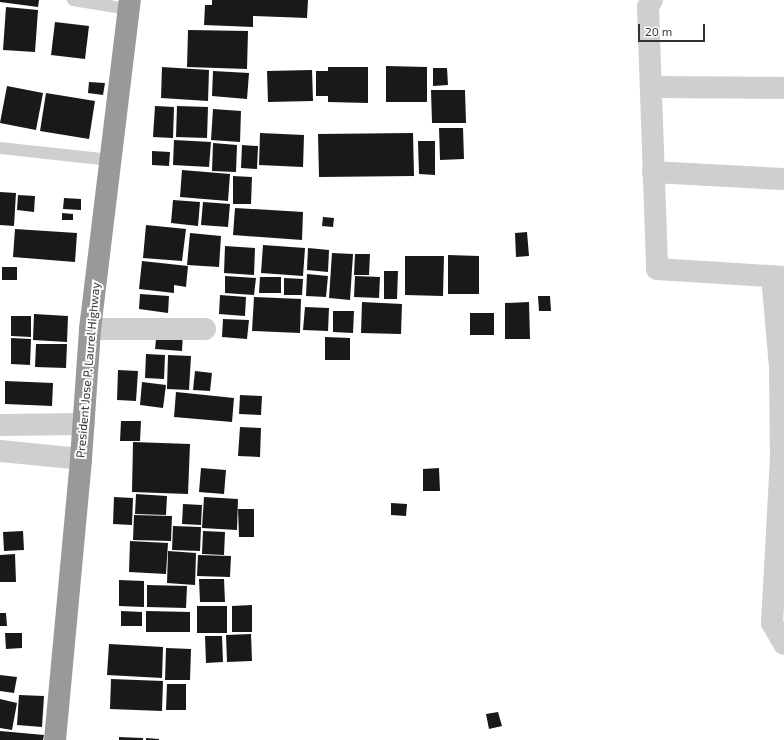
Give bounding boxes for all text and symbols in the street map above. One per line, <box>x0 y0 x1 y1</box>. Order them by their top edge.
scale bar <box>640 16 707 42</box>
text: 20 m <box>645 24 672 38</box>
street label: President Jose P. Laurel Highway <box>73 281 103 459</box>

